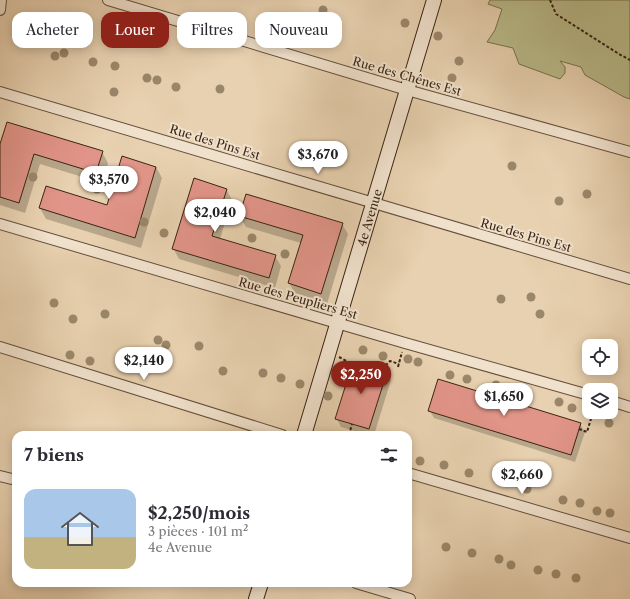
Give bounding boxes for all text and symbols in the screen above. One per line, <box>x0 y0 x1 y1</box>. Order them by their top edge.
chip: Acheter <box>12 12 93 48</box>
chip: Louer <box>101 12 169 48</box>
chip: Filtres <box>177 12 247 48</box>
chip: Nouveau <box>255 12 342 48</box>
street label: Rue des Chênes Est <box>351 53 464 99</box>
street label: Rue des Pins Est <box>168 121 263 163</box>
pin: $3,670 <box>285 141 351 175</box>
text: $3,670 <box>298 146 338 162</box>
pin: $3,570 <box>76 166 142 200</box>
text: $3,570 <box>89 171 129 187</box>
street label: 4e Avenue <box>353 187 385 248</box>
pin: $2,040 <box>182 199 248 233</box>
text: $2,040 <box>194 204 236 220</box>
street label: Rue des Pins Est <box>479 215 574 255</box>
street label: Rue des Peupliers Est <box>237 274 360 322</box>
map controls <box>582 339 618 419</box>
button: locate <box>582 339 618 375</box>
pin: $2,140 <box>111 347 177 381</box>
text: $2,140 <box>124 352 164 368</box>
pin: $2,250 <box>328 361 394 395</box>
text: $2,250 <box>340 366 382 382</box>
pin: $1,650 <box>471 383 537 417</box>
button: layers <box>582 383 618 419</box>
text: $1,650 <box>484 388 524 404</box>
icon: filters <box>378 444 400 466</box>
text: 7 biens <box>24 445 84 465</box>
pin: $2,660 <box>489 461 555 495</box>
text: $2,660 <box>501 466 543 482</box>
text: $2,250/mois <box>148 503 250 523</box>
icon: home <box>56 505 104 553</box>
text: 3 pièces · 101 m² <box>148 523 248 539</box>
text: 4e Avenue <box>148 539 212 555</box>

